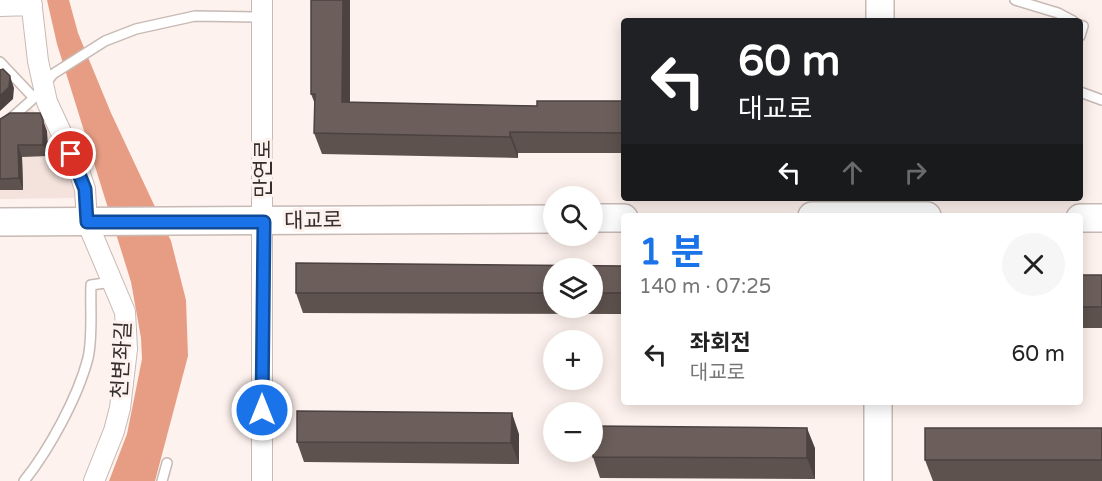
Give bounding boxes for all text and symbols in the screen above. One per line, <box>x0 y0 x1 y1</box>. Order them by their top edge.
text: 60 m <box>738 36 840 87</box>
icon: left <box>639 42 717 120</box>
text: 대교로 <box>738 93 813 126</box>
pin <box>45 128 96 179</box>
icon: arrive <box>54 137 87 170</box>
street label: 만연로 <box>251 140 276 198</box>
icon: left <box>773 156 806 189</box>
icon: ahead <box>836 156 869 189</box>
icon: right <box>899 156 932 189</box>
map controls <box>543 186 603 462</box>
button: search <box>543 186 603 246</box>
street label: 대교로 <box>284 208 342 234</box>
text: 1 분 <box>639 231 704 274</box>
button: close <box>1002 233 1065 296</box>
button: layers <box>543 258 603 318</box>
text: 140 m · 07:25 <box>639 275 771 299</box>
street label: 천변좌길 <box>107 321 137 399</box>
button: + <box>543 330 603 390</box>
text: 좌회전 <box>690 330 751 356</box>
icon: left <box>639 338 672 371</box>
text: 60 m <box>1011 341 1065 367</box>
text: 대교로 <box>690 361 745 385</box>
position arrow <box>230 378 294 442</box>
button: − <box>543 402 603 462</box>

